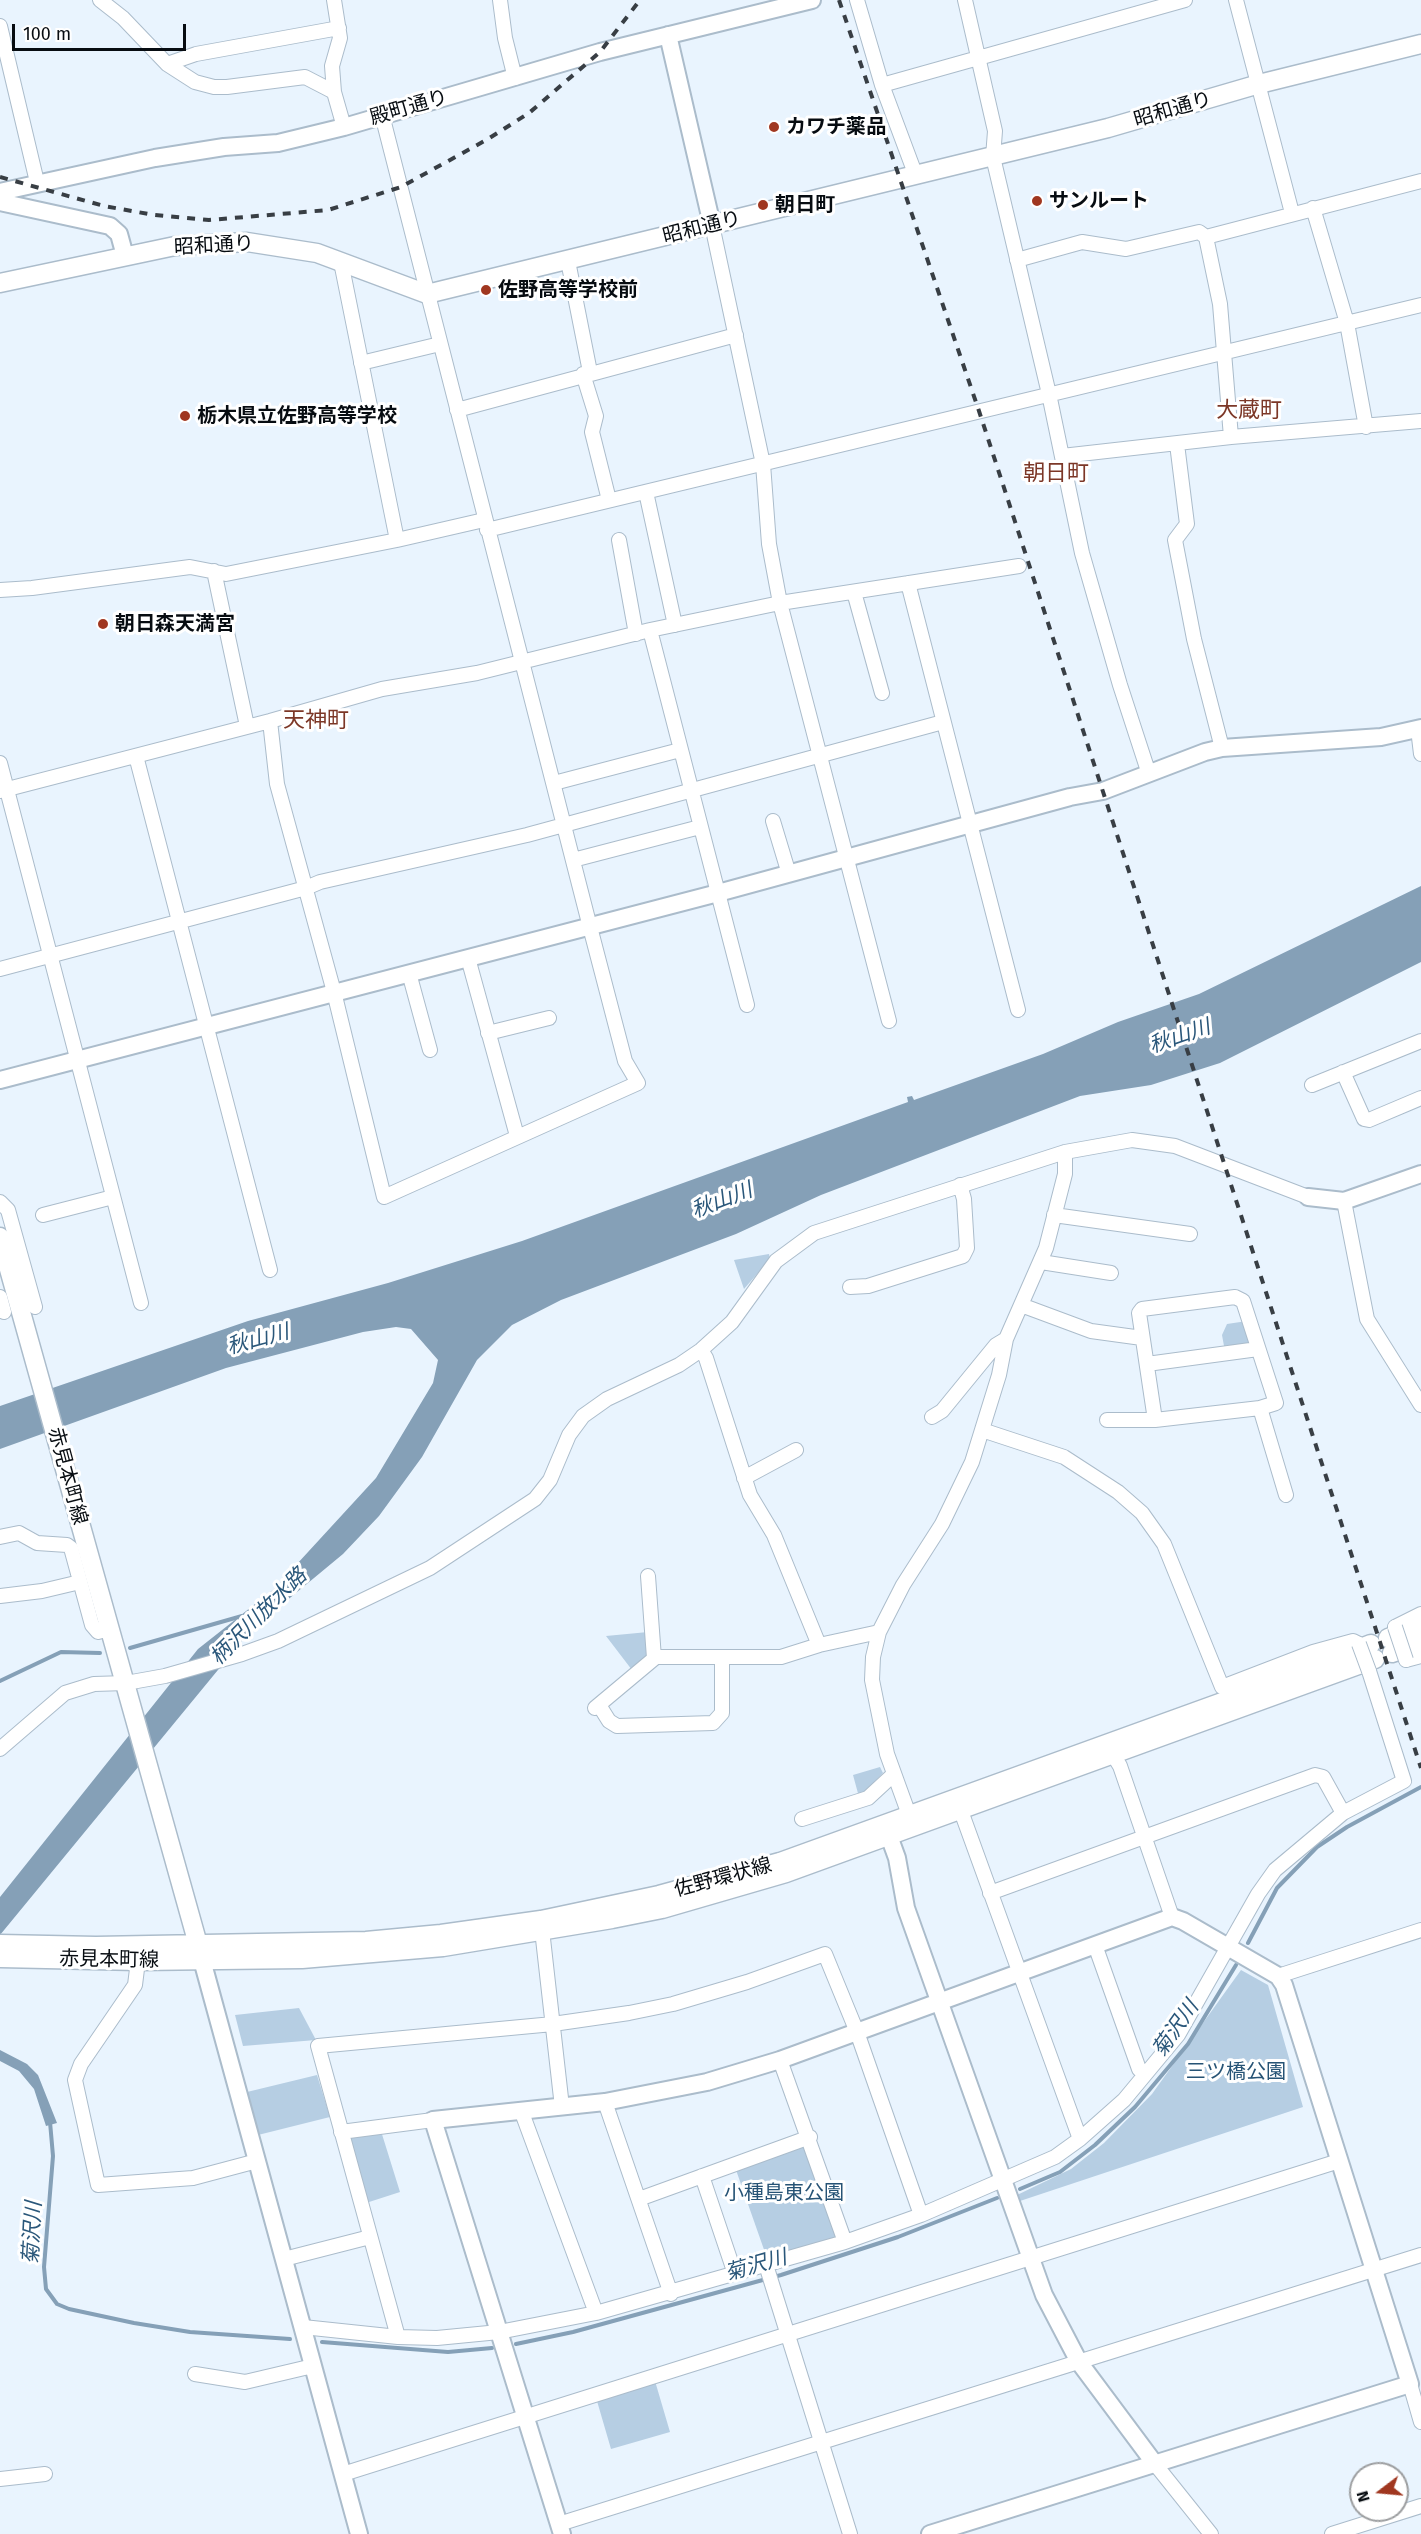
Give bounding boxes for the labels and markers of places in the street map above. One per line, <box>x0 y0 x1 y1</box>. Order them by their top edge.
place label: カワチ薬品 <box>786 115 886 139</box>
marker: カワチ薬品 <box>767 120 781 134</box>
place label: サンルート <box>1049 189 1149 213</box>
place label: 朝日町 <box>775 193 835 217</box>
marker: サンルート <box>1030 194 1044 208</box>
marker: 朝日町 <box>756 198 770 212</box>
place label: 佐野高等学校前 <box>498 278 638 302</box>
marker: 佐野高等学校前 <box>479 283 493 297</box>
place label: 栃木県立佐野高等学校 <box>197 404 397 428</box>
marker: 栃木県立佐野高等学校 <box>178 409 192 423</box>
place label: 朝日森天満宮 <box>115 612 235 636</box>
marker: 朝日森天満宮 <box>96 617 110 631</box>

